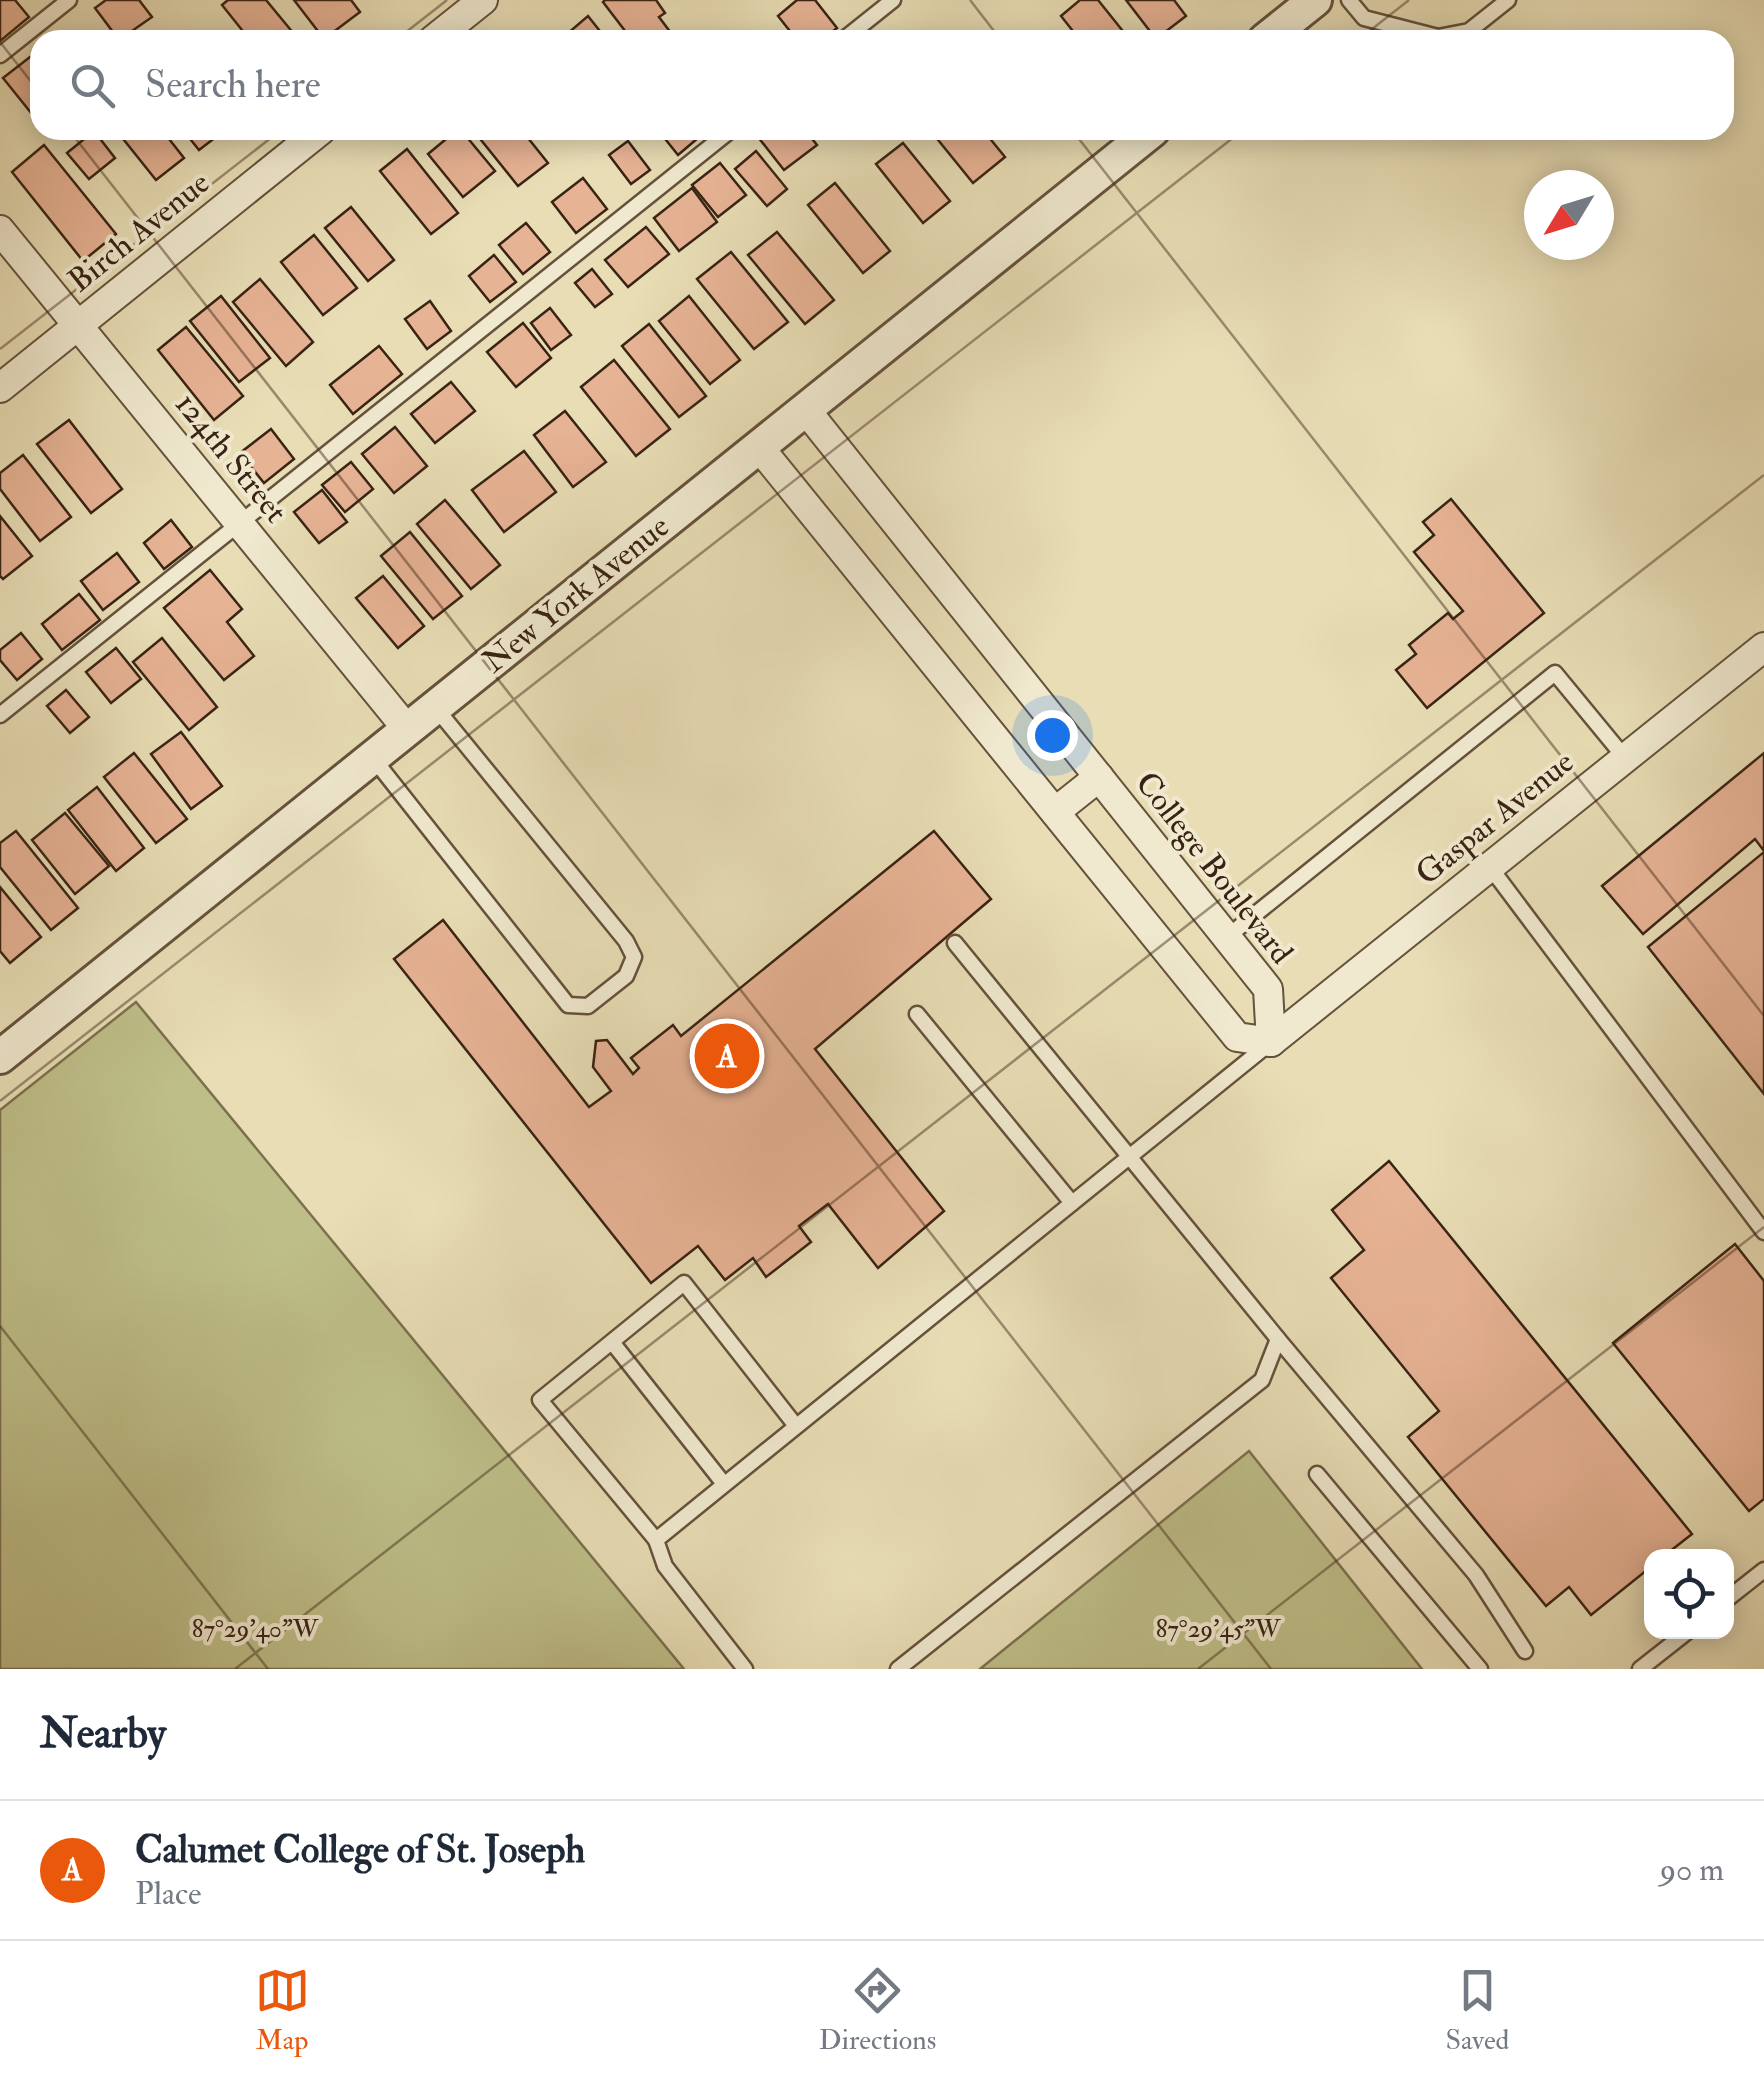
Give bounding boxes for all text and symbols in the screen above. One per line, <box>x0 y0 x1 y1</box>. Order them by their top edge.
search box <box>30 30 1734 140</box>
icon: search <box>65 58 120 113</box>
text: Search here <box>145 61 321 109</box>
street label: Birch Avenue <box>60 163 218 301</box>
north arrow <box>1524 170 1614 260</box>
street label: 124th Street <box>166 385 296 531</box>
street label: New York Avenue <box>475 507 677 681</box>
your location <box>1027 710 1078 761</box>
street label: Gaspar Avenue <box>1408 742 1582 894</box>
street label: College Boulevard <box>1127 764 1302 972</box>
pin: A <box>694 1018 760 1094</box>
map controls <box>1644 1549 1734 1639</box>
button: locate <box>1644 1549 1734 1639</box>
text: 87°29'40"W <box>192 1614 320 1645</box>
text: 87°29'45"W <box>1156 1614 1282 1645</box>
text: Nearby <box>40 1708 166 1760</box>
text: Calumet College of St. Joseph <box>135 1826 585 1874</box>
text: A <box>62 1850 83 1890</box>
text: 90 m <box>1660 1850 1724 1890</box>
text: Place <box>135 1874 201 1914</box>
tab: Map <box>255 1963 310 2058</box>
tab: Directions <box>819 1963 936 2058</box>
tab: Saved <box>1445 1963 1509 2058</box>

